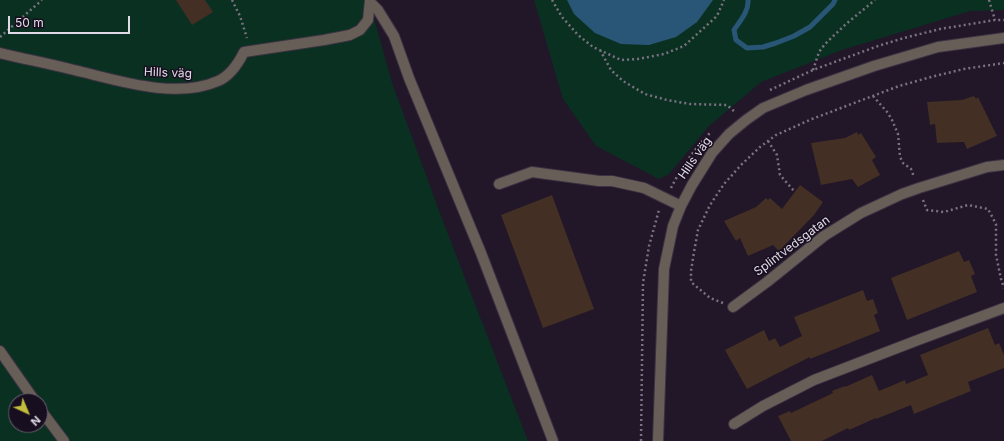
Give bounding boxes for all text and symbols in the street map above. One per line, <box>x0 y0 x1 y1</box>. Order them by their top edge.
scale bar <box>10 8 132 34</box>
text: 50 m <box>15 15 44 30</box>
street label: Hills väg <box>144 65 192 81</box>
street label: Hills väg <box>675 134 715 182</box>
street label: Splintvedsgatan <box>751 213 833 279</box>
north arrow <box>8 393 48 433</box>
text: N <box>28 413 44 429</box>

